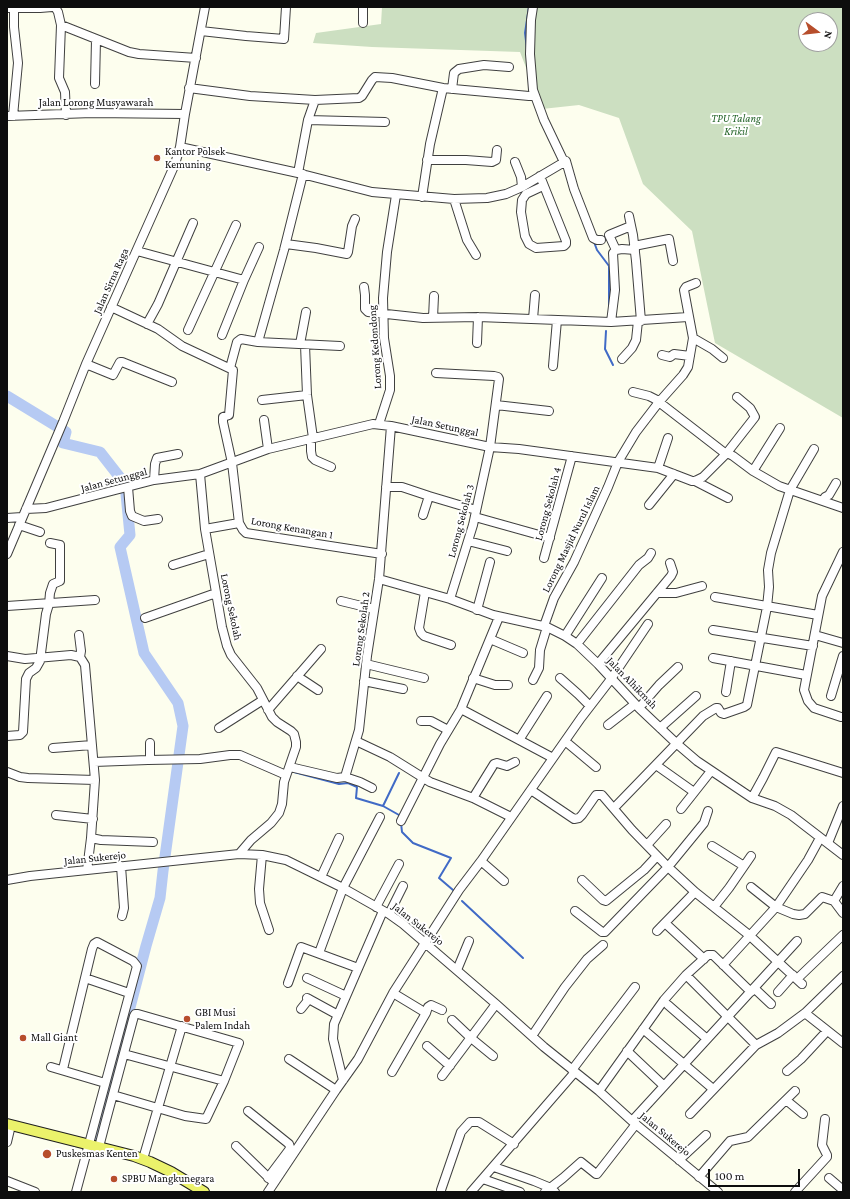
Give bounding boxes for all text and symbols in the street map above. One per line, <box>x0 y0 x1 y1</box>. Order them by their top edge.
north arrow <box>798 12 838 52</box>
text: N <box>822 30 835 40</box>
street label: Jalan Lorong Musyawarah <box>39 96 153 110</box>
park label: TPU Talang Krikil <box>711 112 761 138</box>
place label: Kantor Polsek Kemuning <box>165 145 225 171</box>
marker: Kantor Polsek Kemuning <box>152 153 162 163</box>
street label: Jalan Sirna Raga <box>91 246 131 316</box>
street label: Lorong Kedondong <box>365 305 385 389</box>
street label: Jalan Setunggal <box>410 412 480 440</box>
street label: Jalan Setunggal <box>79 465 149 495</box>
street label: Lorong Sekolah 4 <box>532 466 564 542</box>
street label: Lorong Sekolah 3 <box>445 483 477 559</box>
street label: Lorong Masjid Nurul Islam <box>539 483 603 595</box>
street label: Lorong Kenangan 1 <box>250 514 334 542</box>
street label: Lorong Sekolah <box>217 572 245 642</box>
street label: Lorong Sekolah 2 <box>349 591 373 667</box>
street label: Jalan Alhikmah <box>604 654 660 712</box>
street label: Jalan Sukerejo <box>63 848 127 868</box>
street label: Jalan Sukerejo <box>390 900 446 948</box>
place label: GBI Musi Palem Indah <box>195 1006 250 1032</box>
marker: GBI Musi Palem Indah <box>182 1014 192 1024</box>
place label: Mall Giant <box>31 1031 78 1045</box>
marker: Mall Giant <box>18 1033 28 1043</box>
street label: Jalan Sukerejo <box>637 1109 693 1159</box>
place label: Puskesmas Kenten <box>56 1147 138 1161</box>
marker: Puskesmas Kenten <box>41 1148 53 1160</box>
scale bar <box>710 1161 802 1187</box>
text: 100 m <box>715 1169 744 1183</box>
place label: SPBU Mangkunegara <box>122 1172 214 1186</box>
marker: SPBU Mangkunegara <box>109 1174 119 1184</box>

